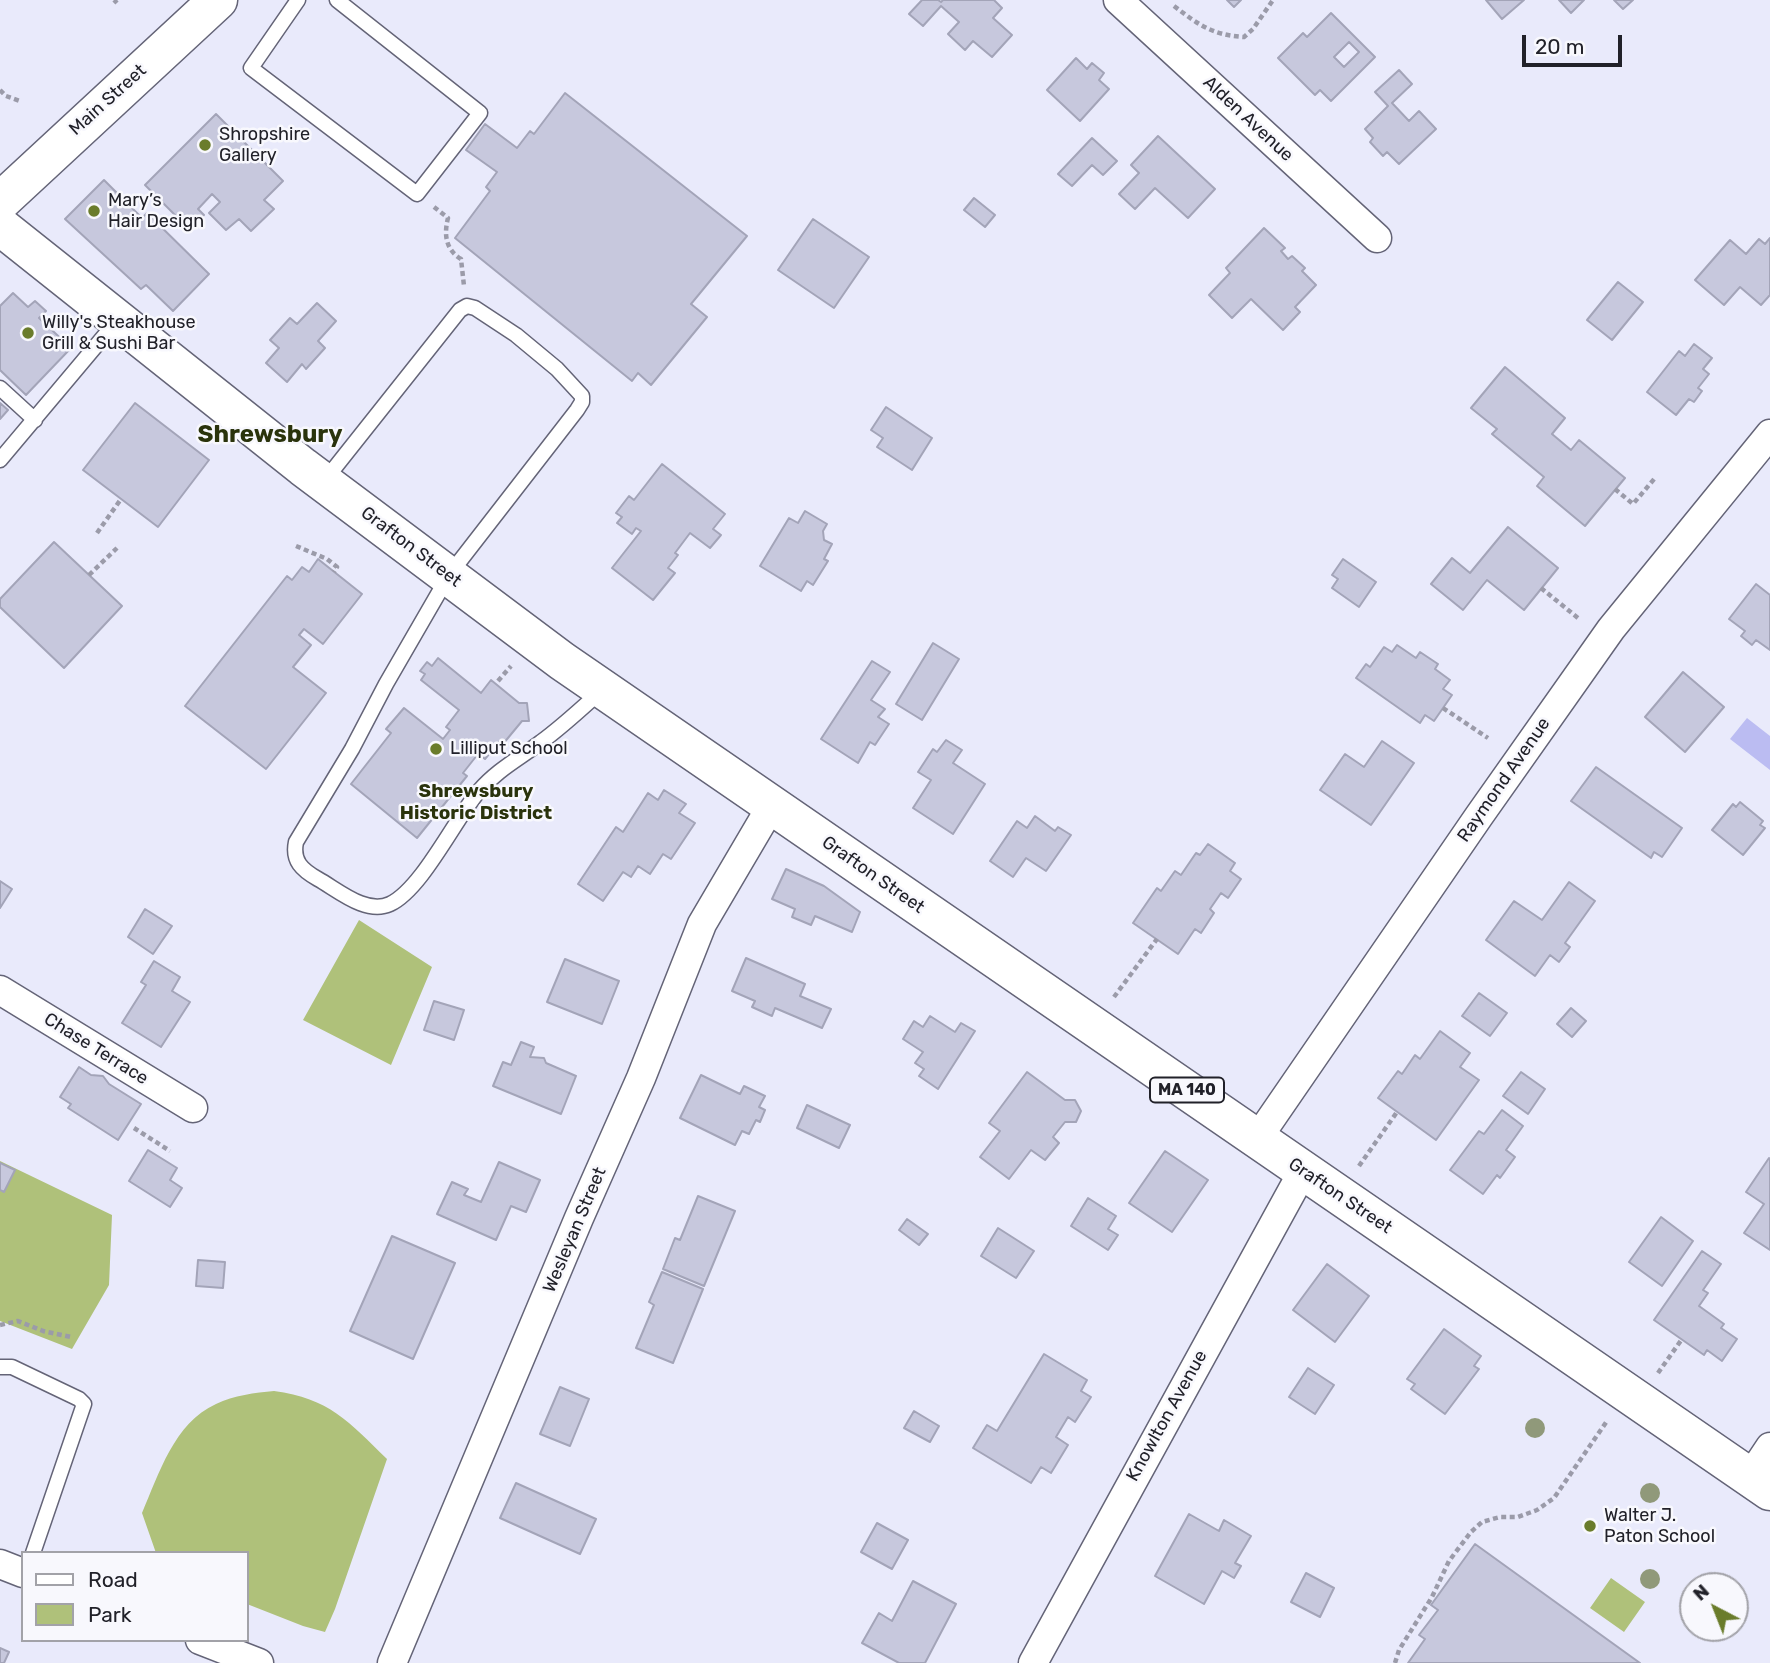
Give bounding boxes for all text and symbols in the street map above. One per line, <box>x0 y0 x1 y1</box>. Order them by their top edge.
scale bar <box>1525 21 1625 65</box>
text: 20 m <box>1535 34 1584 59</box>
street label: Main Street <box>65 60 151 140</box>
street label: Alden Avenue <box>1198 72 1298 166</box>
place label: Shropshire Gallery <box>219 124 310 166</box>
marker: Shropshire Gallery <box>197 137 213 153</box>
place label: Mary’s Hair Design <box>108 190 204 232</box>
marker: Mary’s Hair Design <box>86 203 102 219</box>
place label: Willy's Steakhouse Grill & Sushi Bar <box>42 312 196 354</box>
marker: Willy's Steakhouse Grill & Sushi Bar <box>20 325 36 341</box>
district label: Shrewsbury <box>198 421 342 449</box>
street label: Grafton Street <box>356 502 466 592</box>
street label: Raymond Avenue <box>1453 714 1555 846</box>
place label: Lilliput School <box>450 738 568 760</box>
marker: Lilliput School <box>428 741 444 757</box>
district label: Shrewsbury Historic District <box>400 781 552 825</box>
street label: Grafton Street <box>817 832 929 918</box>
street label: Chase Terrace <box>40 1008 152 1090</box>
road number: MA 140 <box>1150 1078 1224 1102</box>
street label: Grafton Street <box>1284 1153 1396 1239</box>
street label: Wesleyan Street <box>539 1164 611 1296</box>
street label: Knowlton Avenue <box>1122 1347 1212 1485</box>
place label: Walter J. Paton School <box>1604 1505 1715 1548</box>
marker: Walter J. Paton School <box>1582 1518 1598 1534</box>
legend <box>21 1551 248 1642</box>
text: Road <box>88 1567 138 1592</box>
north arrow <box>1679 1572 1749 1642</box>
text: N <box>1688 1579 1714 1606</box>
text: Park <box>88 1602 132 1627</box>

